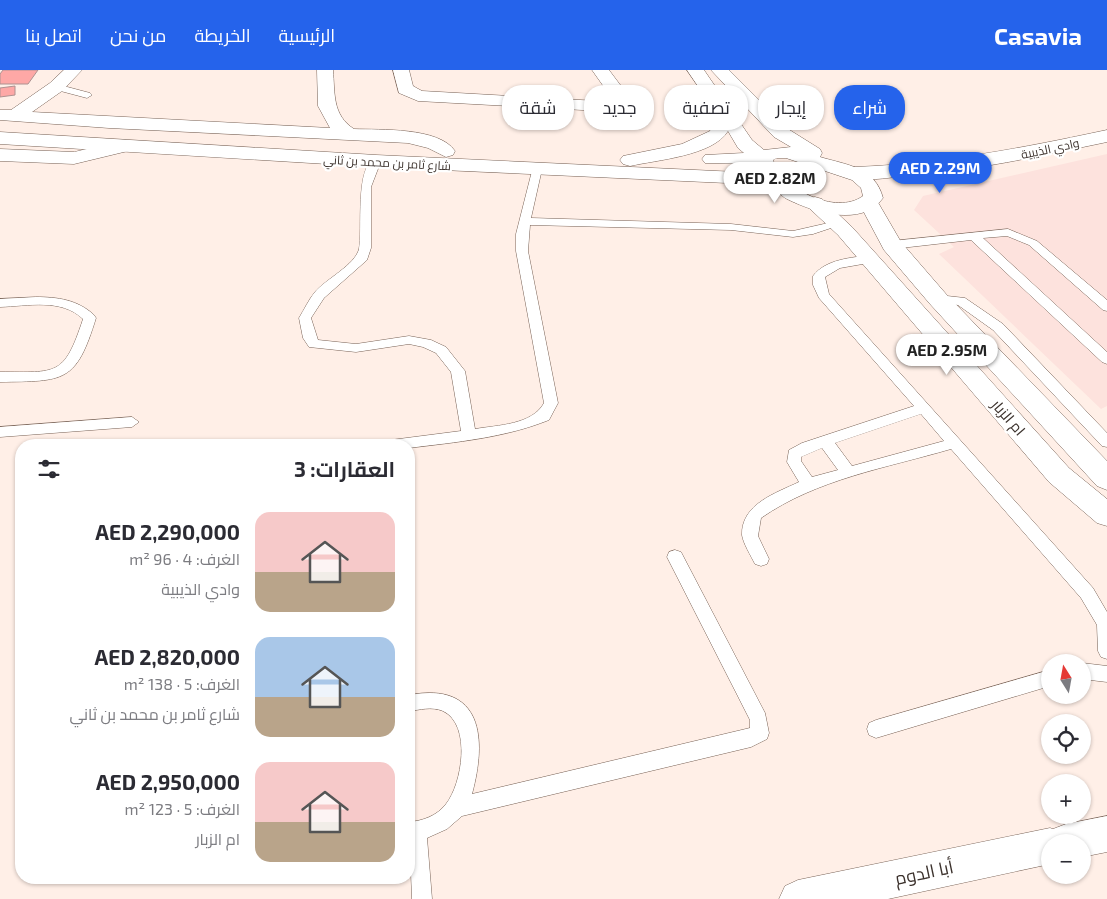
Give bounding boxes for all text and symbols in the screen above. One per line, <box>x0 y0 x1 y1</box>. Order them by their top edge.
text: Casavia <box>994 21 1082 50</box>
text: اتصل بنا <box>25 24 82 46</box>
text: من نحن <box>110 24 166 46</box>
text: الخريطة <box>194 24 251 46</box>
text: الرئيسية <box>279 24 335 46</box>
chip: شقة <box>502 85 574 130</box>
chip: جديد <box>584 85 654 130</box>
chip: تصفية <box>664 85 748 130</box>
chip: إيجار <box>758 85 824 130</box>
chip: شراء <box>834 85 905 130</box>
street label: وادي الذيبية <box>1020 135 1081 165</box>
street label: شارع ثامر بن محمد بن ثاني <box>323 152 451 176</box>
pin: AED 2.29M <box>883 152 997 194</box>
text: AED 2.29M <box>900 158 980 177</box>
pin: AED 2.82M <box>718 162 832 204</box>
text: AED 2.82M <box>734 168 816 187</box>
pin: AED 2.95M <box>890 334 1004 376</box>
text: AED 2.95M <box>907 340 987 359</box>
street label: ام الزبار <box>986 395 1030 440</box>
icon: filters <box>35 455 63 483</box>
text: العقارات: 3 <box>294 456 395 481</box>
text: AED 2,290,000 <box>95 519 240 544</box>
icon: home <box>295 532 355 592</box>
text: الغرف: 4 · 96 m² <box>129 549 240 568</box>
text: وادي الذيبية <box>161 579 240 598</box>
text: AED 2,820,000 <box>95 644 240 669</box>
north arrow <box>1041 654 1091 704</box>
map controls <box>1041 654 1091 884</box>
icon: home <box>295 657 355 717</box>
text: الغرف: 5 · 138 m² <box>124 674 240 693</box>
text: شارع ثامر بن محمد بن ثاني <box>70 704 240 723</box>
button: locate <box>1041 714 1091 764</box>
text: AED 2,950,000 <box>96 769 240 794</box>
button: + <box>1041 774 1091 824</box>
icon: home <box>295 782 355 842</box>
text: الغرف: 5 · 123 m² <box>124 799 240 818</box>
text: ام الزبار <box>195 829 240 848</box>
button: − <box>1041 834 1091 884</box>
street label: أبا الدوم <box>893 855 956 891</box>

